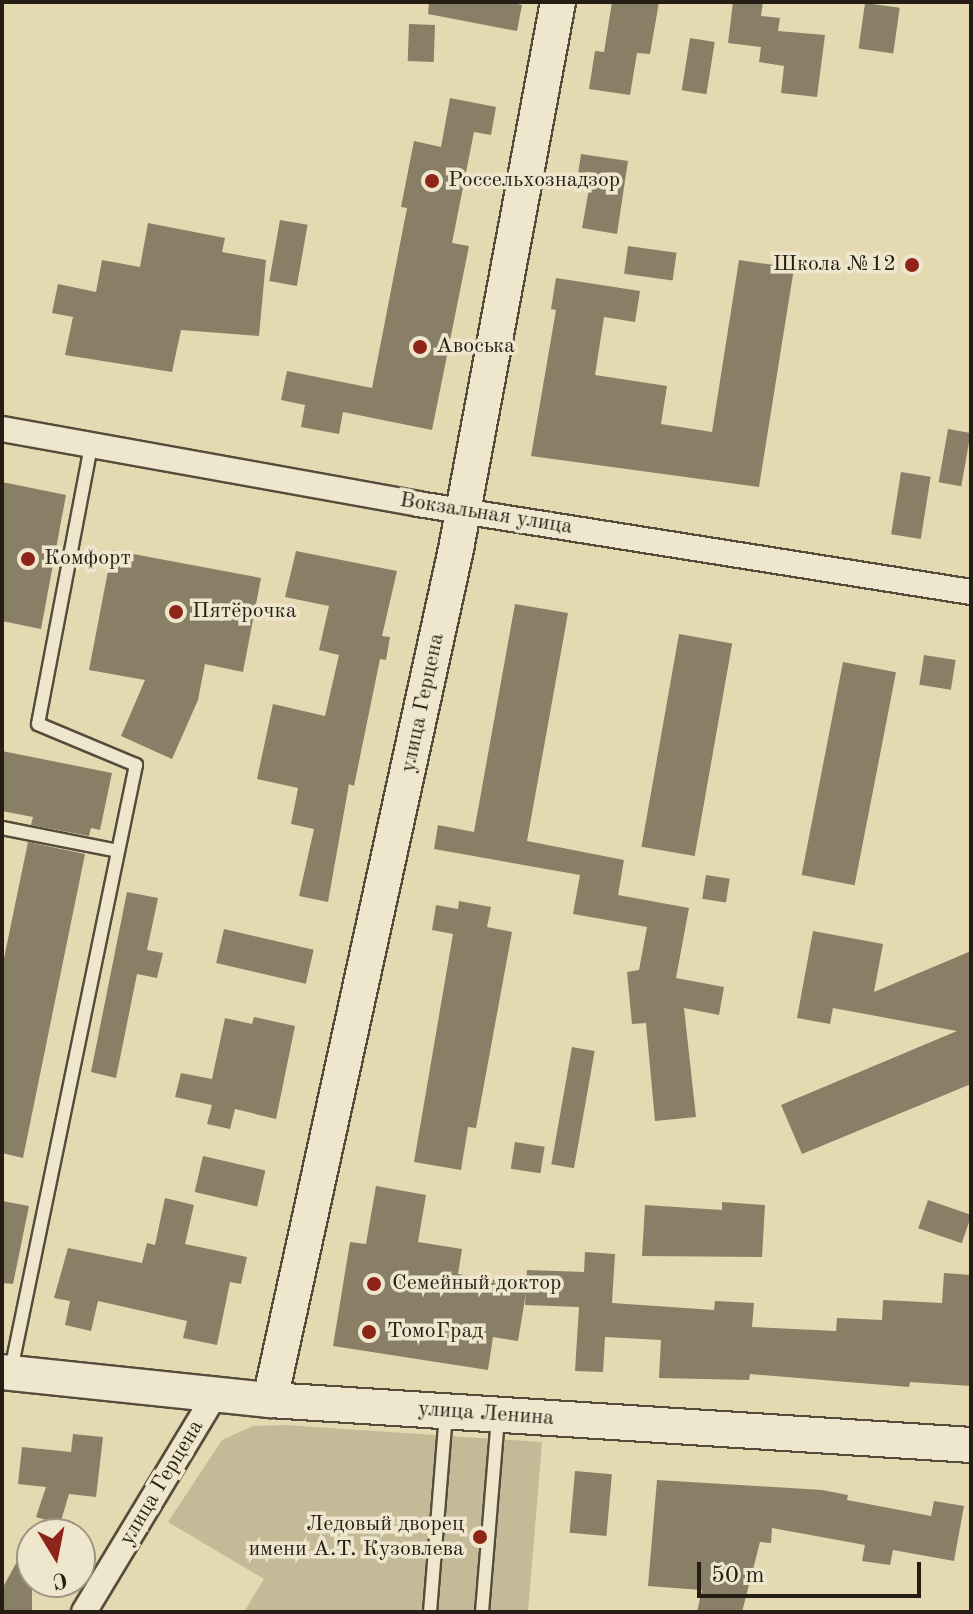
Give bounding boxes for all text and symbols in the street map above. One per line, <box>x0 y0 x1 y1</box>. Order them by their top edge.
place label: Россельхознадзор <box>448 168 620 194</box>
marker: Россельхознадзор <box>423 172 441 190</box>
place label: Школа №12 <box>773 252 896 278</box>
marker: Школа №12 <box>903 256 921 274</box>
place label: Авоська <box>436 334 515 360</box>
marker: Авоська <box>411 338 429 356</box>
street label: Вокзальная улица <box>398 487 574 541</box>
place label: Комфорт <box>44 546 131 572</box>
marker: Комфорт <box>19 550 37 568</box>
place label: Пятёрочка <box>192 599 296 625</box>
marker: Пятёрочка <box>167 603 185 621</box>
street label: улица Герцена <box>395 631 451 775</box>
place label: Семейный доктор <box>392 1271 561 1297</box>
marker: Семейный доктор <box>363 1273 385 1295</box>
place label: ТомоГрад <box>387 1319 483 1345</box>
marker: ТомоГрад <box>358 1321 380 1343</box>
street label: улица Ленина <box>417 1396 555 1432</box>
street label: улица Герцена <box>114 1415 210 1551</box>
place label: Ледовый дворец имени А.Т. Кузовлева <box>248 1511 464 1562</box>
north arrow <box>16 1518 96 1598</box>
marker: Ледовый дворец имени А.Т. Кузовлева <box>471 1528 489 1546</box>
scale bar <box>701 1546 925 1596</box>
text: 50 m <box>711 1564 765 1588</box>
text: С <box>51 1568 69 1592</box>

